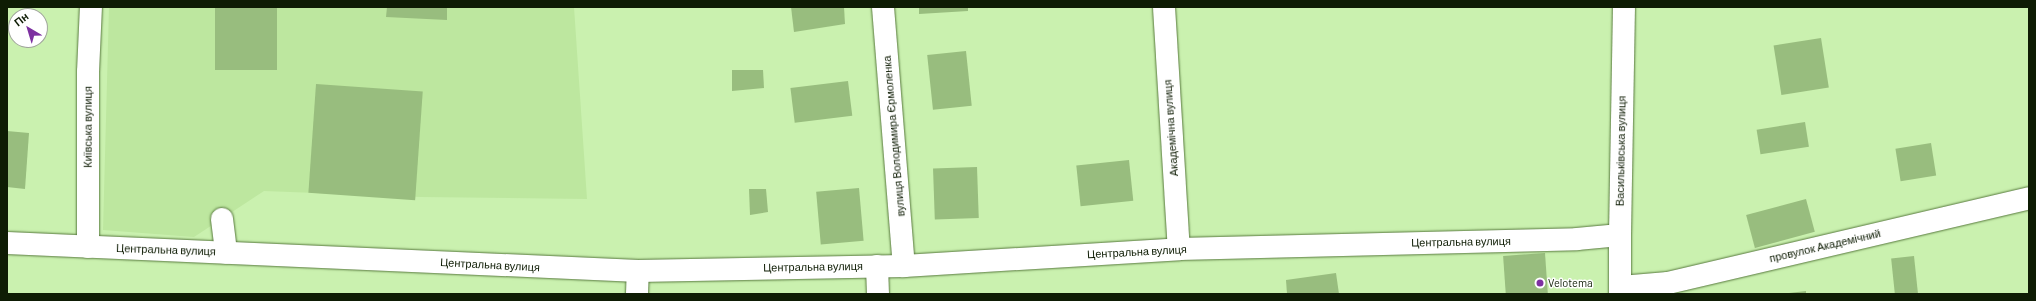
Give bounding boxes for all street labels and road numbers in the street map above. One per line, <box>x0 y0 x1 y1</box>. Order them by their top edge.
street label: вулиця Володимира Єрмоленка <box>880 55 908 217</box>
street label: Академічна вулиця <box>1161 79 1181 177</box>
street label: Київська вулиця <box>81 86 95 168</box>
street label: Васильківська вулиця <box>1613 96 1629 206</box>
street label: провулок Академічний <box>1768 227 1882 265</box>
street label: Центральна вулиця <box>1411 235 1511 249</box>
street label: Центральна вулиця <box>116 242 216 258</box>
street label: Центральна вулиця <box>1087 243 1187 261</box>
street label: Центральна вулиця <box>440 256 540 274</box>
street label: Центральна вулиця <box>763 260 863 274</box>

